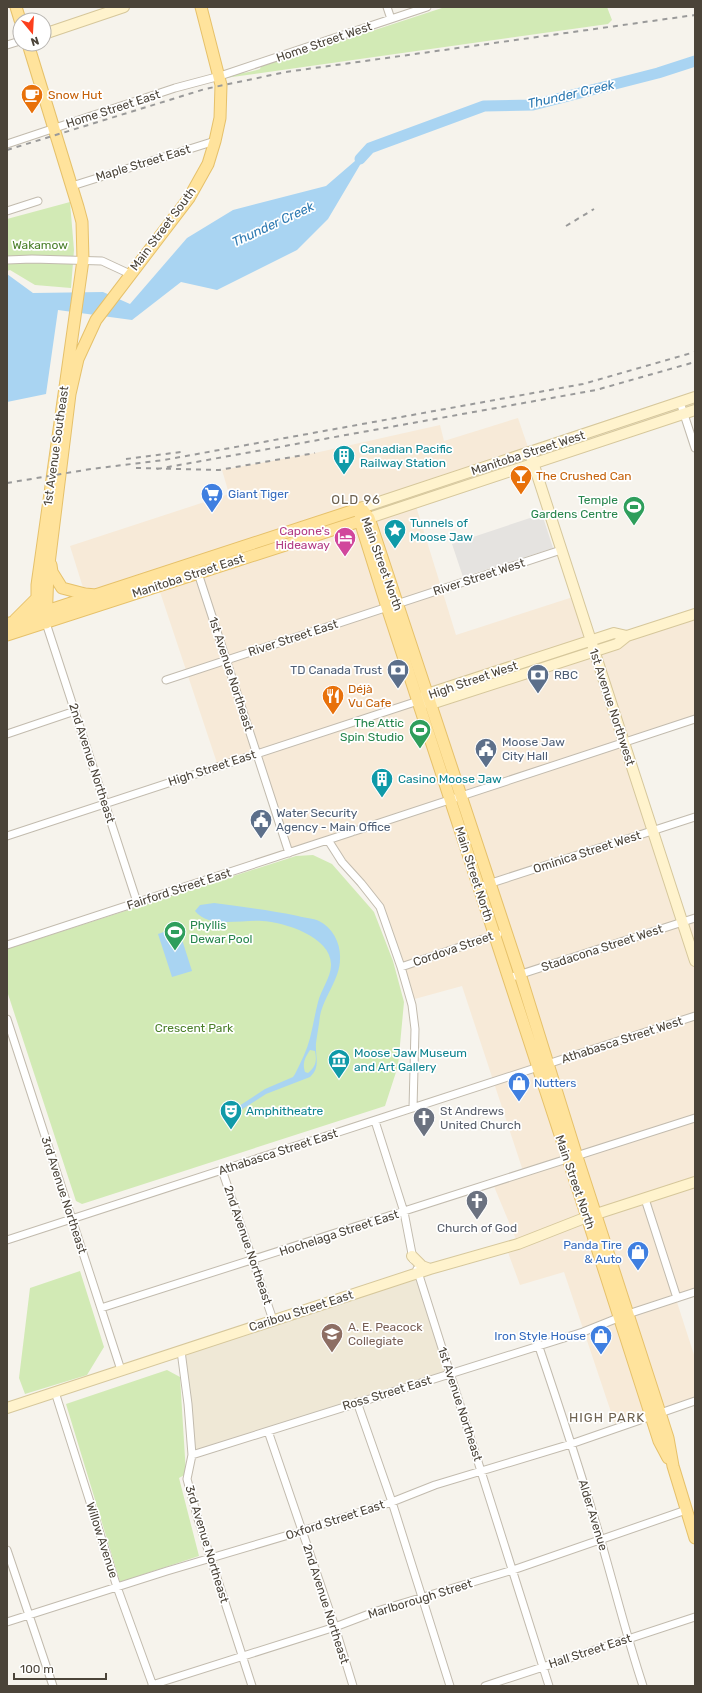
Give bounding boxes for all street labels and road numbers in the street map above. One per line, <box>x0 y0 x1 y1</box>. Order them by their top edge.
street label: Home Street West <box>274 19 374 65</box>
street label: Home Street East <box>64 87 162 131</box>
street label: Maple Street East <box>94 142 192 184</box>
street label: Main Street South <box>127 185 199 273</box>
street label: 1st Avenue Southeast <box>41 385 71 507</box>
street label: Manitoba Street West <box>469 428 587 478</box>
street label: Main Street North <box>359 515 405 613</box>
street label: Manitoba Street East <box>130 551 246 601</box>
street label: River Street West <box>431 555 527 598</box>
street label: 1st Avenue Northeast <box>206 615 256 733</box>
street label: River Street East <box>246 617 340 659</box>
street label: 1st Avenue Northwest <box>586 647 638 768</box>
street label: High Street West <box>427 658 520 702</box>
street label: 2nd Avenue Northeast <box>66 701 118 825</box>
street label: High Street East <box>166 747 258 789</box>
street label: Main Street North <box>452 825 496 923</box>
street label: Ominica Street West <box>531 828 643 876</box>
street label: Fairford Street East <box>125 865 233 912</box>
street label: Stadacona Street West <box>539 922 665 974</box>
street label: Cordova Street <box>411 929 495 969</box>
street label: Athabasca Street West <box>560 1014 685 1066</box>
street label: Athabasca Street East <box>217 1126 340 1178</box>
street label: Main Street North <box>552 1133 598 1231</box>
street label: 3rd Avenue Northeast <box>38 1135 90 1256</box>
street label: 2nd Avenue Northeast <box>221 1184 275 1307</box>
street label: Hochelaga Street East <box>278 1207 401 1259</box>
street label: Caribou Street East <box>247 1287 355 1334</box>
street label: 1st Avenue Northeast <box>435 1345 485 1463</box>
street label: Ross Street East <box>341 1373 433 1413</box>
street label: Alder Avenue <box>576 1478 611 1553</box>
street label: 3rd Avenue Northeast <box>182 1483 232 1605</box>
street label: Oxford Street East <box>284 1497 386 1543</box>
street label: Willow Avenue <box>83 1500 121 1580</box>
street label: 2nd Avenue Northeast <box>300 1542 352 1666</box>
street label: Marlborough Street <box>366 1576 474 1622</box>
street label: Hall Street East <box>547 1631 633 1671</box>

